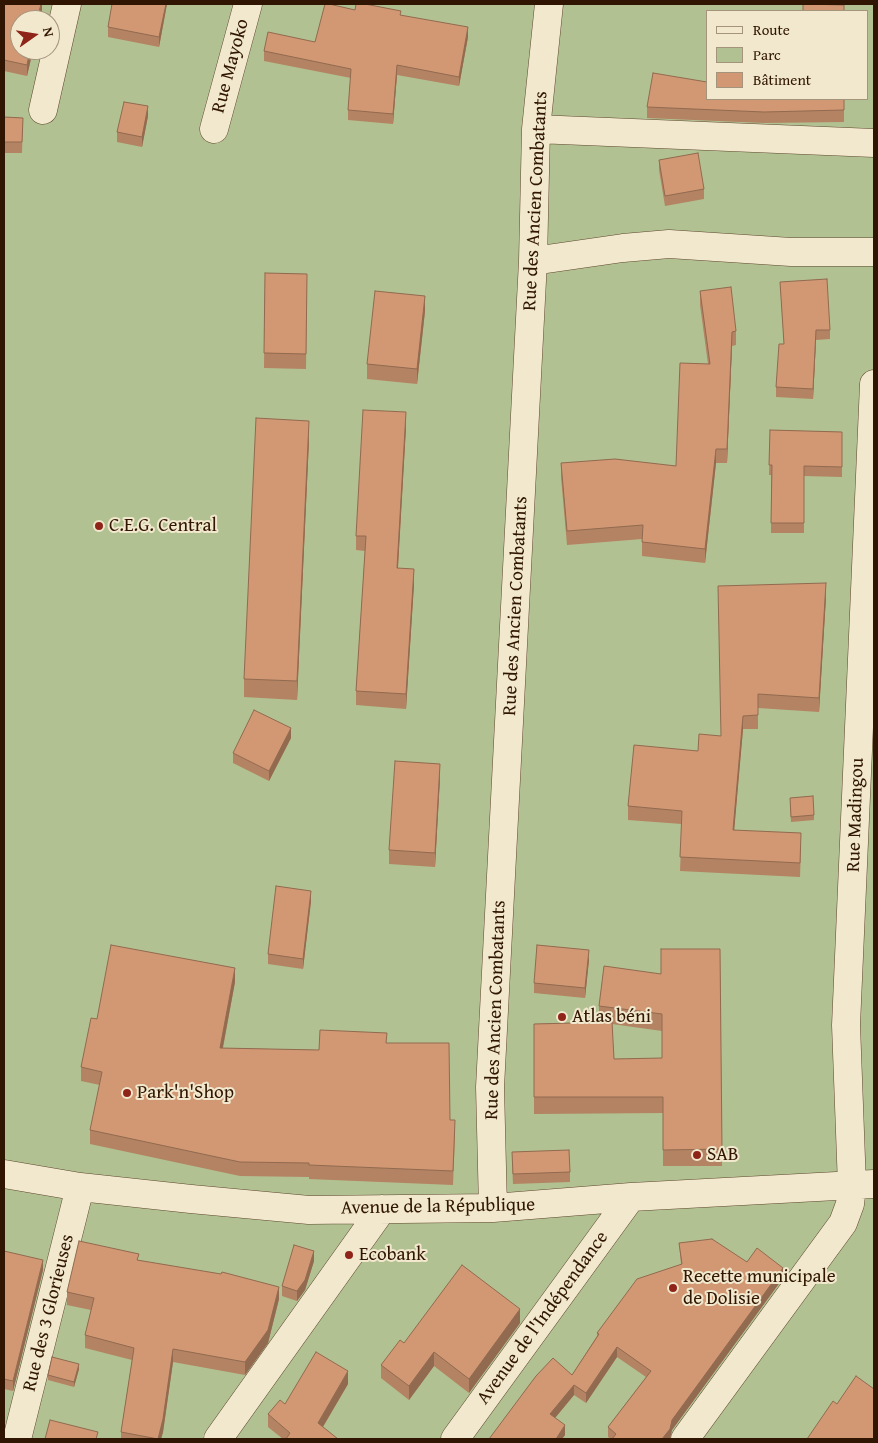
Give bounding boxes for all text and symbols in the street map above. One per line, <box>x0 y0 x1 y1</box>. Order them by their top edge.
north arrow <box>10 10 60 60</box>
legend <box>706 10 868 100</box>
street label: Rue Mayoko <box>207 16 255 116</box>
text: Route <box>753 19 790 40</box>
text: N <box>38 25 59 39</box>
text: Parc <box>753 44 781 65</box>
text: Bâtiment <box>753 69 811 90</box>
street label: Rue des Ancien Combatants <box>519 91 553 311</box>
street label: Rue des Ancien Combatants <box>499 496 533 716</box>
place label: C.E.G. Central <box>109 515 217 537</box>
marker: C.E.G. Central <box>93 520 105 532</box>
street label: Rue Madingou <box>843 757 869 873</box>
street label: Rue des Ancien Combatants <box>481 900 511 1120</box>
place label: Atlas béni <box>572 1006 651 1028</box>
marker: Atlas béni <box>556 1011 568 1023</box>
place label: Park'n'Shop <box>137 1082 234 1104</box>
marker: Park'n'Shop <box>121 1087 133 1099</box>
place label: SAB <box>707 1144 739 1166</box>
marker: SAB <box>691 1149 703 1161</box>
street label: Avenue de la République <box>341 1194 535 1220</box>
street label: Avenue de l'Indépendance <box>472 1227 614 1409</box>
street label: Rue des 3 Glorieuses <box>18 1232 80 1394</box>
place label: Ecobank <box>359 1244 426 1266</box>
marker: Ecobank <box>343 1249 355 1261</box>
place label: Recette municipale de Dolisie <box>683 1266 836 1310</box>
marker: Recette municipale de Dolisie <box>667 1282 679 1294</box>

